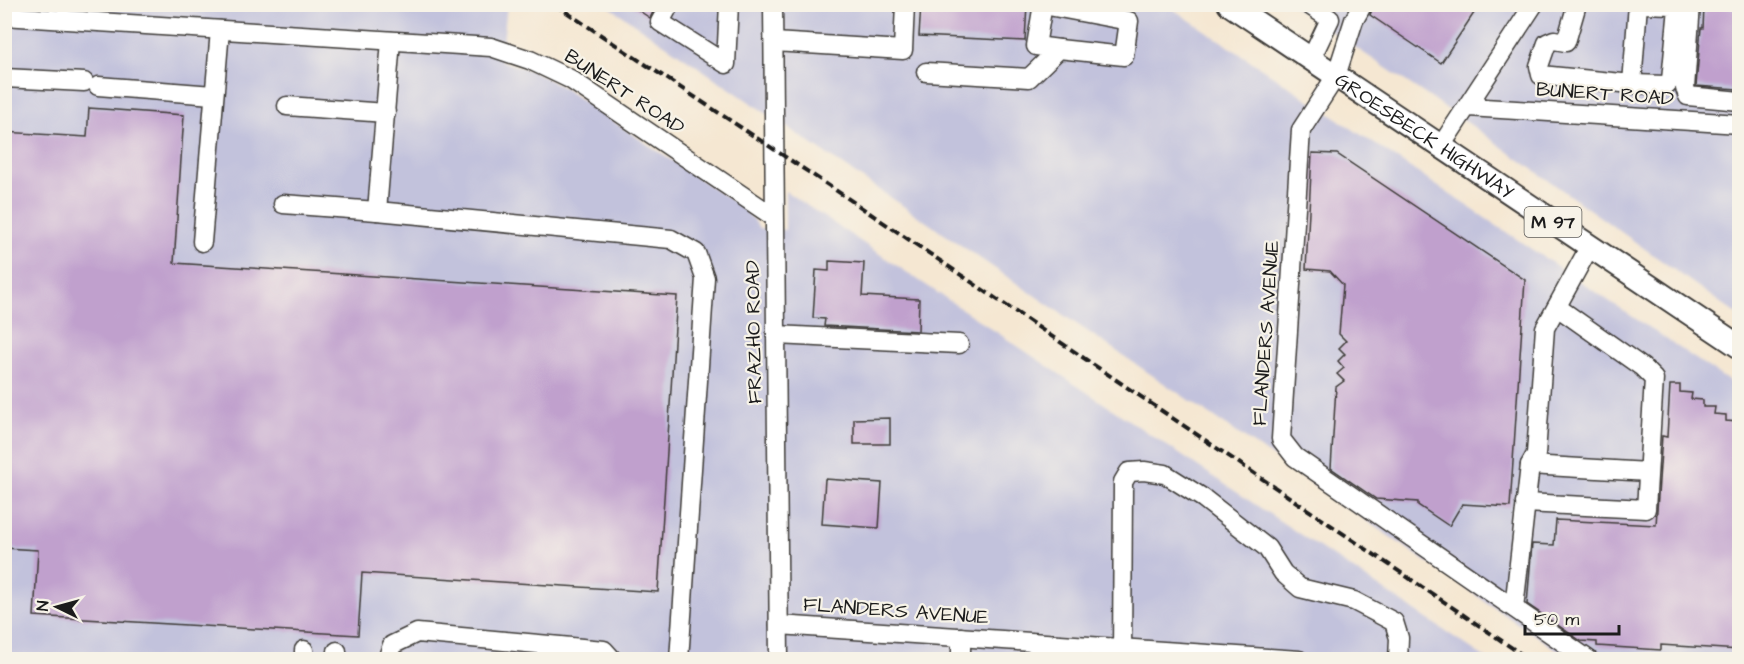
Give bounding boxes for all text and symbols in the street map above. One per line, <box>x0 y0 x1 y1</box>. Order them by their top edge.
street label: BUNERT ROAD <box>559 43 690 141</box>
street label: GROESBECK HIGHWAY <box>1329 66 1520 207</box>
street label: BUNERT ROAD <box>1535 75 1675 113</box>
road number: M 97 <box>1524 207 1582 237</box>
street label: FLANDERS AVENUE <box>1246 239 1286 427</box>
street label: FRAZHO ROAD <box>739 260 769 404</box>
north arrow <box>27 577 87 637</box>
street label: FLANDERS AVENUE <box>802 591 990 631</box>
scale bar <box>1525 598 1620 636</box>
text: N <box>32 600 54 612</box>
text: 50 m <box>1534 607 1579 632</box>

